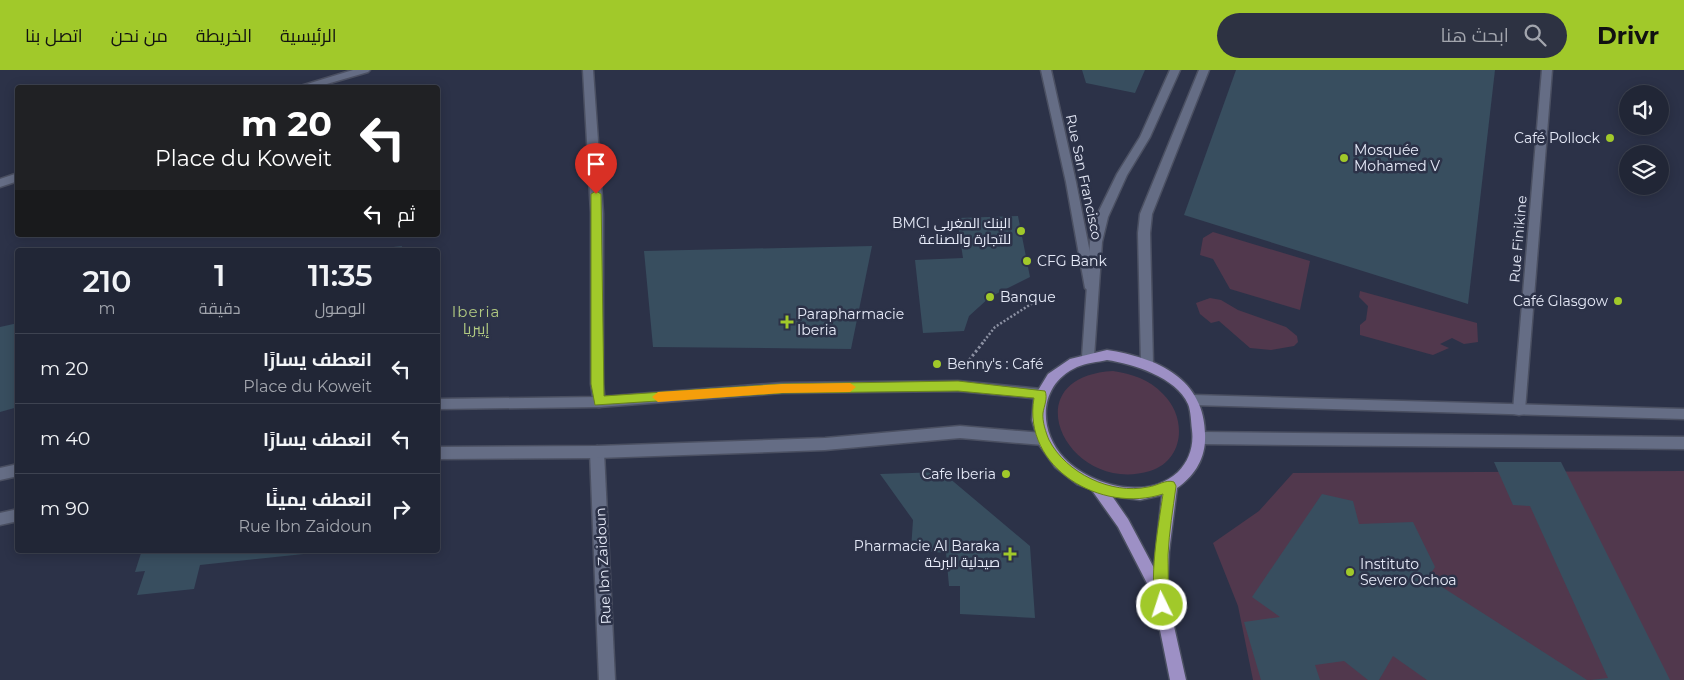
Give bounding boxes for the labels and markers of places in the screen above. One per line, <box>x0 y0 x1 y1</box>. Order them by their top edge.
place label: Café Pollock <box>1514 129 1601 147</box>
marker: Café Pollock <box>1604 132 1616 144</box>
place label: Mosquée Mohamed V <box>1354 141 1440 175</box>
pin <box>575 143 617 194</box>
marker: Mosquée Mohamed V <box>1338 152 1350 164</box>
place label: BMCI البنك المغربي للتجارة والصناعة <box>892 214 1011 248</box>
marker: BMCI البنك المغربي للتجارة والصناعة <box>1015 225 1027 237</box>
place label: CFG Bank <box>1037 252 1107 270</box>
marker: CFG Bank <box>1021 255 1033 267</box>
place label: Banque <box>1000 288 1056 306</box>
marker: Banque <box>984 291 996 303</box>
place label: Café Glasgow <box>1513 292 1609 310</box>
marker: Café Glasgow <box>1612 295 1624 307</box>
place label: Parapharmacie Iberia <box>797 305 904 339</box>
marker: Parapharmacie Iberia <box>781 316 793 328</box>
place label: Benny's : Café <box>947 355 1043 373</box>
marker: Benny's : Café <box>931 358 943 370</box>
place label: Cafe Iberia <box>921 465 996 483</box>
marker: Cafe Iberia <box>1000 468 1012 480</box>
place label: Pharmacie Al Baraka صيدلية البركة <box>854 537 1000 571</box>
marker: Pharmacie Al Baraka صيدلية البركة <box>1004 548 1016 560</box>
place label: Instituto Severo Ochoa <box>1360 555 1457 589</box>
marker: Instituto Severo Ochoa <box>1344 566 1356 578</box>

